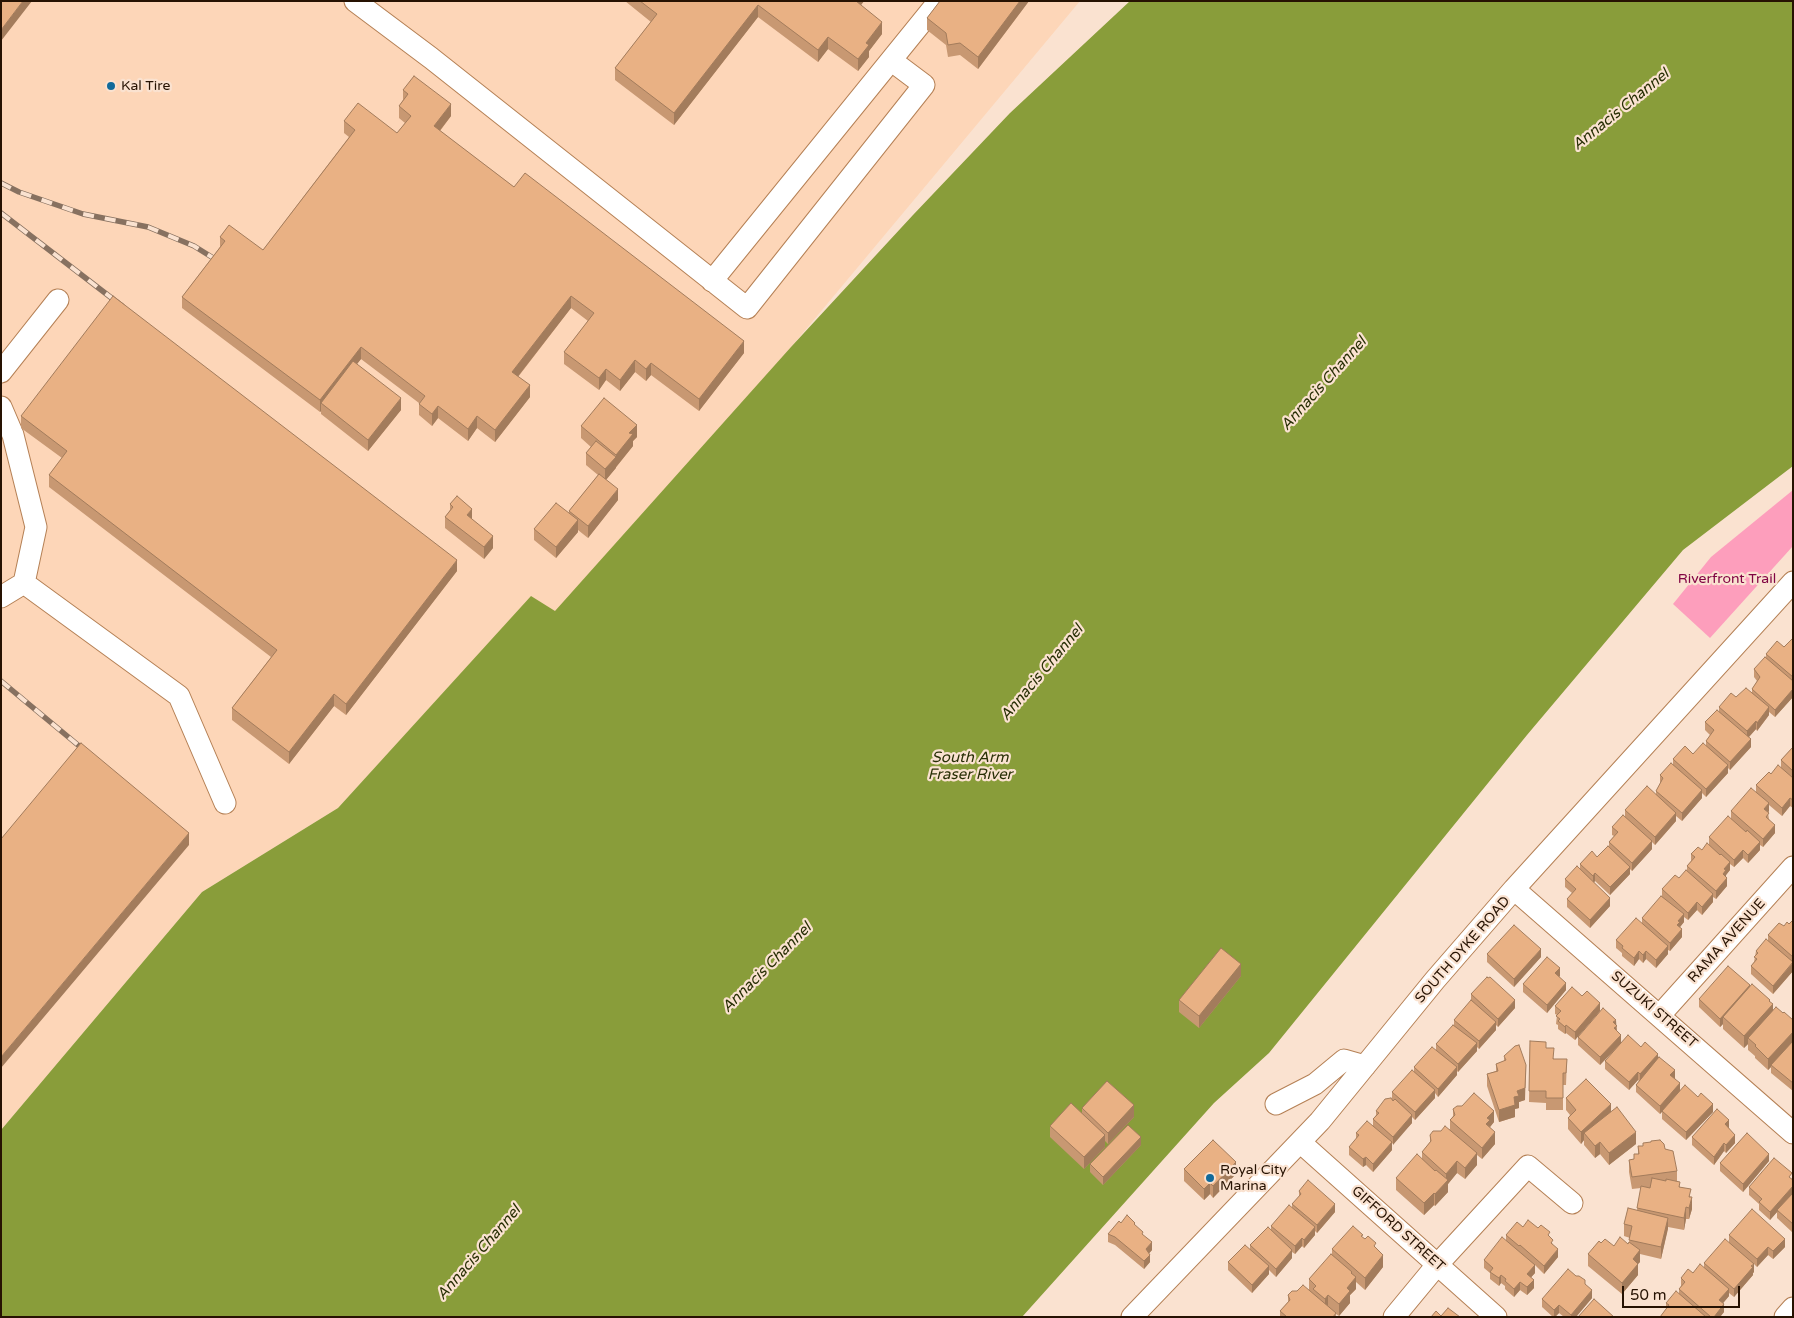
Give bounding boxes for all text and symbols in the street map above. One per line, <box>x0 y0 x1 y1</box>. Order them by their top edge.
water label: Annacis Channel <box>1569 66 1673 154</box>
place label: Kal Tire <box>121 78 170 94</box>
marker: Kal Tire <box>105 80 117 92</box>
water label: Annacis Channel <box>1277 334 1371 434</box>
park label: Riverfront Trail <box>1678 571 1776 587</box>
water label: Annacis Channel <box>997 622 1087 724</box>
water label: South Arm Fraser River <box>928 749 1012 784</box>
street label: SOUTH DYKE ROAD <box>1412 893 1514 1007</box>
street label: RAMA AVENUE <box>1685 896 1769 986</box>
water label: Annacis Channel <box>719 920 815 1016</box>
street label: SUZUKI STREET <box>1607 968 1701 1052</box>
place label: Royal City Marina <box>1220 1162 1287 1194</box>
marker: Royal City Marina <box>1204 1172 1216 1184</box>
street label: GIFFORD STREET <box>1348 1183 1448 1275</box>
water label: Annacis Channel <box>433 1202 525 1304</box>
scale bar <box>1624 1276 1742 1308</box>
text: 50 m <box>1630 1286 1667 1304</box>

